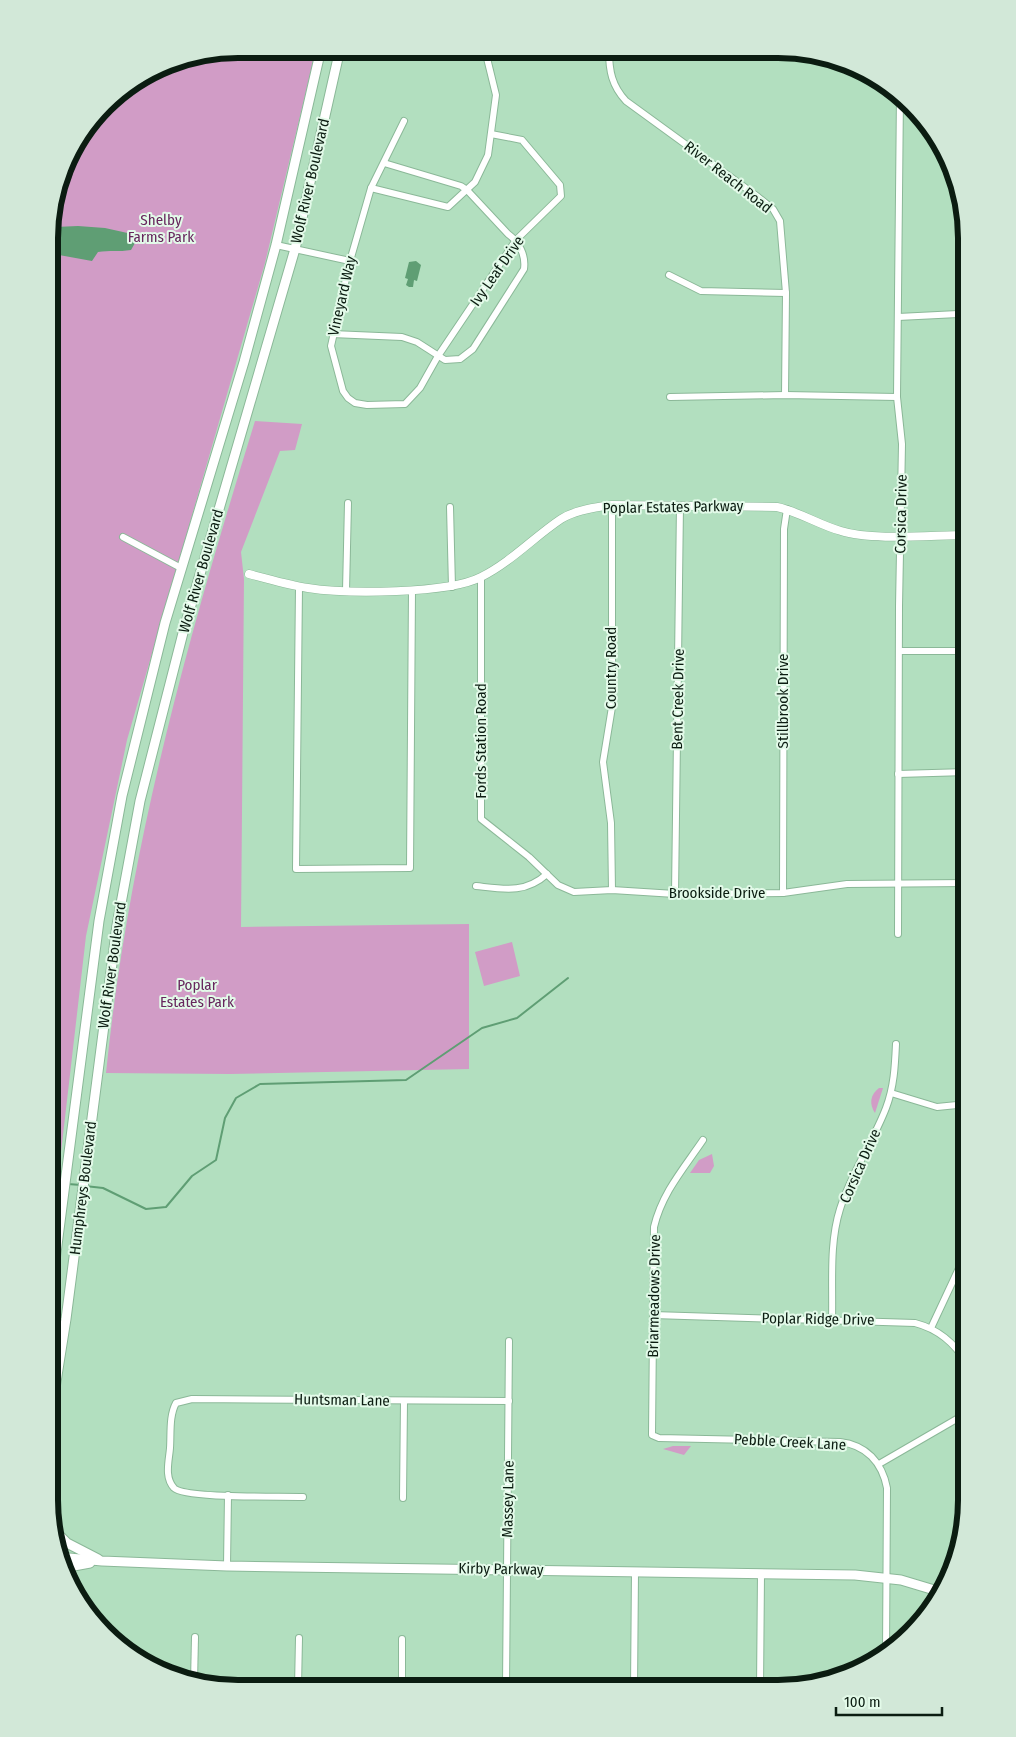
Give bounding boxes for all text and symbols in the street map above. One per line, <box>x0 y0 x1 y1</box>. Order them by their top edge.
street label: Wolf River Boulevard <box>287 117 333 245</box>
street label: River Reach Road <box>681 137 775 217</box>
park label: Shelby Farms Park <box>128 211 194 246</box>
street label: Ivy Leaf Drive <box>466 232 528 310</box>
street label: Vineyard Way <box>324 254 360 338</box>
street label: Corsica Drive <box>891 474 911 554</box>
street label: Poplar Estates Parkway <box>602 497 744 517</box>
street label: Wolf River Boulevard <box>175 507 227 635</box>
street label: Country Road <box>602 627 620 709</box>
street label: Bent Creek Drive <box>668 648 688 750</box>
street label: Stillbrook Drive <box>774 654 792 748</box>
street label: Fords Station Road <box>472 683 490 799</box>
street label: Brookside Drive <box>669 884 765 902</box>
street label: Wolf River Boulevard <box>94 901 130 1029</box>
park label: Poplar Estates Park <box>160 976 234 1011</box>
street label: Humphreys Boulevard <box>66 1120 100 1256</box>
street label: Corsica Drive <box>836 1126 884 1206</box>
street label: Briarmeadows Drive <box>644 1234 664 1358</box>
street label: Poplar Ridge Drive <box>761 1309 875 1329</box>
street label: Huntsman Lane <box>294 1390 390 1410</box>
street label: Pebble Creek Lane <box>733 1430 847 1454</box>
street label: Massey Lane <box>498 1460 518 1538</box>
street label: Kirby Parkway <box>458 1559 544 1579</box>
scale bar <box>836 1684 942 1716</box>
text: 100 m <box>844 1693 881 1711</box>

